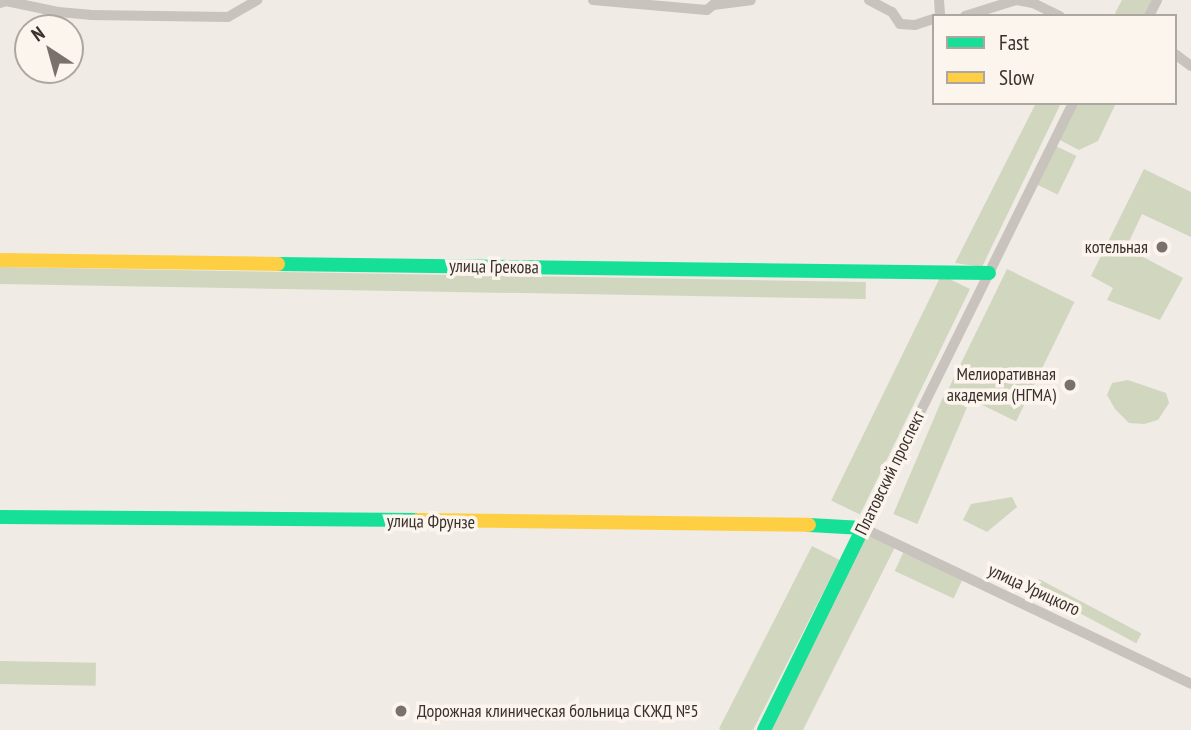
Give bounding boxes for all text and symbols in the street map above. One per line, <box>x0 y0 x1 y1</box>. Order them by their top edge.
north arrow <box>14 14 84 84</box>
legend <box>932 14 1177 105</box>
text: N <box>27 21 49 46</box>
text: Fast <box>999 29 1029 56</box>
text: Slow <box>999 64 1034 91</box>
place label: котельная <box>1085 236 1148 258</box>
marker: котельная <box>1154 239 1170 255</box>
street label: улица Грекова <box>449 255 539 279</box>
place label: Мелиоративная академия (НГМА) <box>947 364 1056 406</box>
marker: Мелиоративная академия (НГМА) <box>1062 377 1078 393</box>
street label: Платовский проспект <box>851 407 929 539</box>
street label: улица Фрунзе <box>387 510 475 534</box>
street label: улица Урицкого <box>984 559 1084 621</box>
place label: Дорожная клиническая больница СКЖД №5 <box>417 700 699 722</box>
marker: Дорожная клиническая больница СКЖД №5 <box>391 701 411 721</box>

